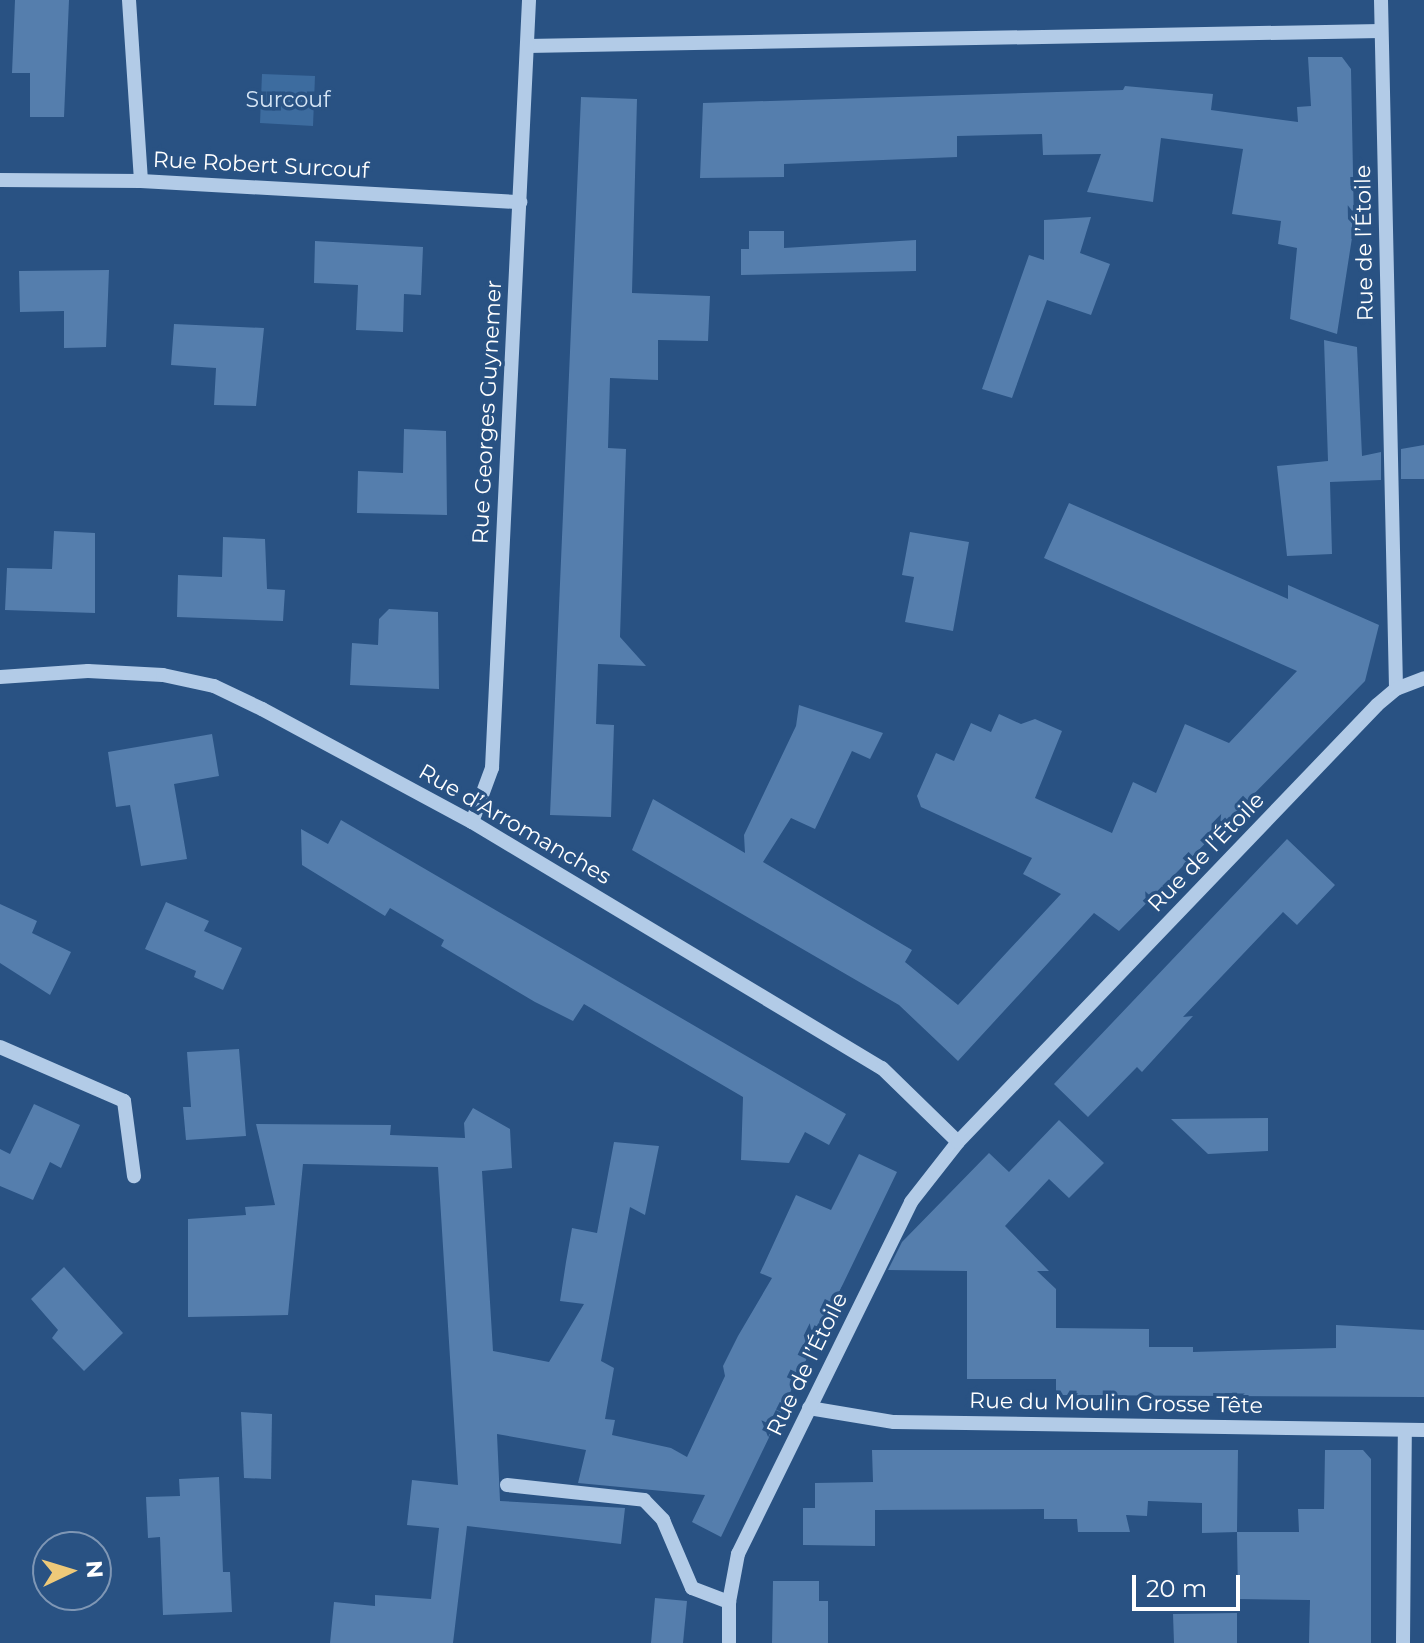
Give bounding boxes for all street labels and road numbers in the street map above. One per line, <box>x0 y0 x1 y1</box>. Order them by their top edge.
street label: Rue Robert Surcouf <box>152 146 370 184</box>
street label: Rue de l’Étoile <box>1349 165 1379 321</box>
street label: Rue Georges Guynemer <box>467 279 507 545</box>
street label: Rue d’Arromanches <box>414 758 616 890</box>
street label: Rue de l’Étoile <box>1142 787 1270 917</box>
street label: Rue de l’Étoile <box>761 1288 853 1440</box>
street label: Rue du Moulin Grosse Tête <box>969 1387 1263 1419</box>

